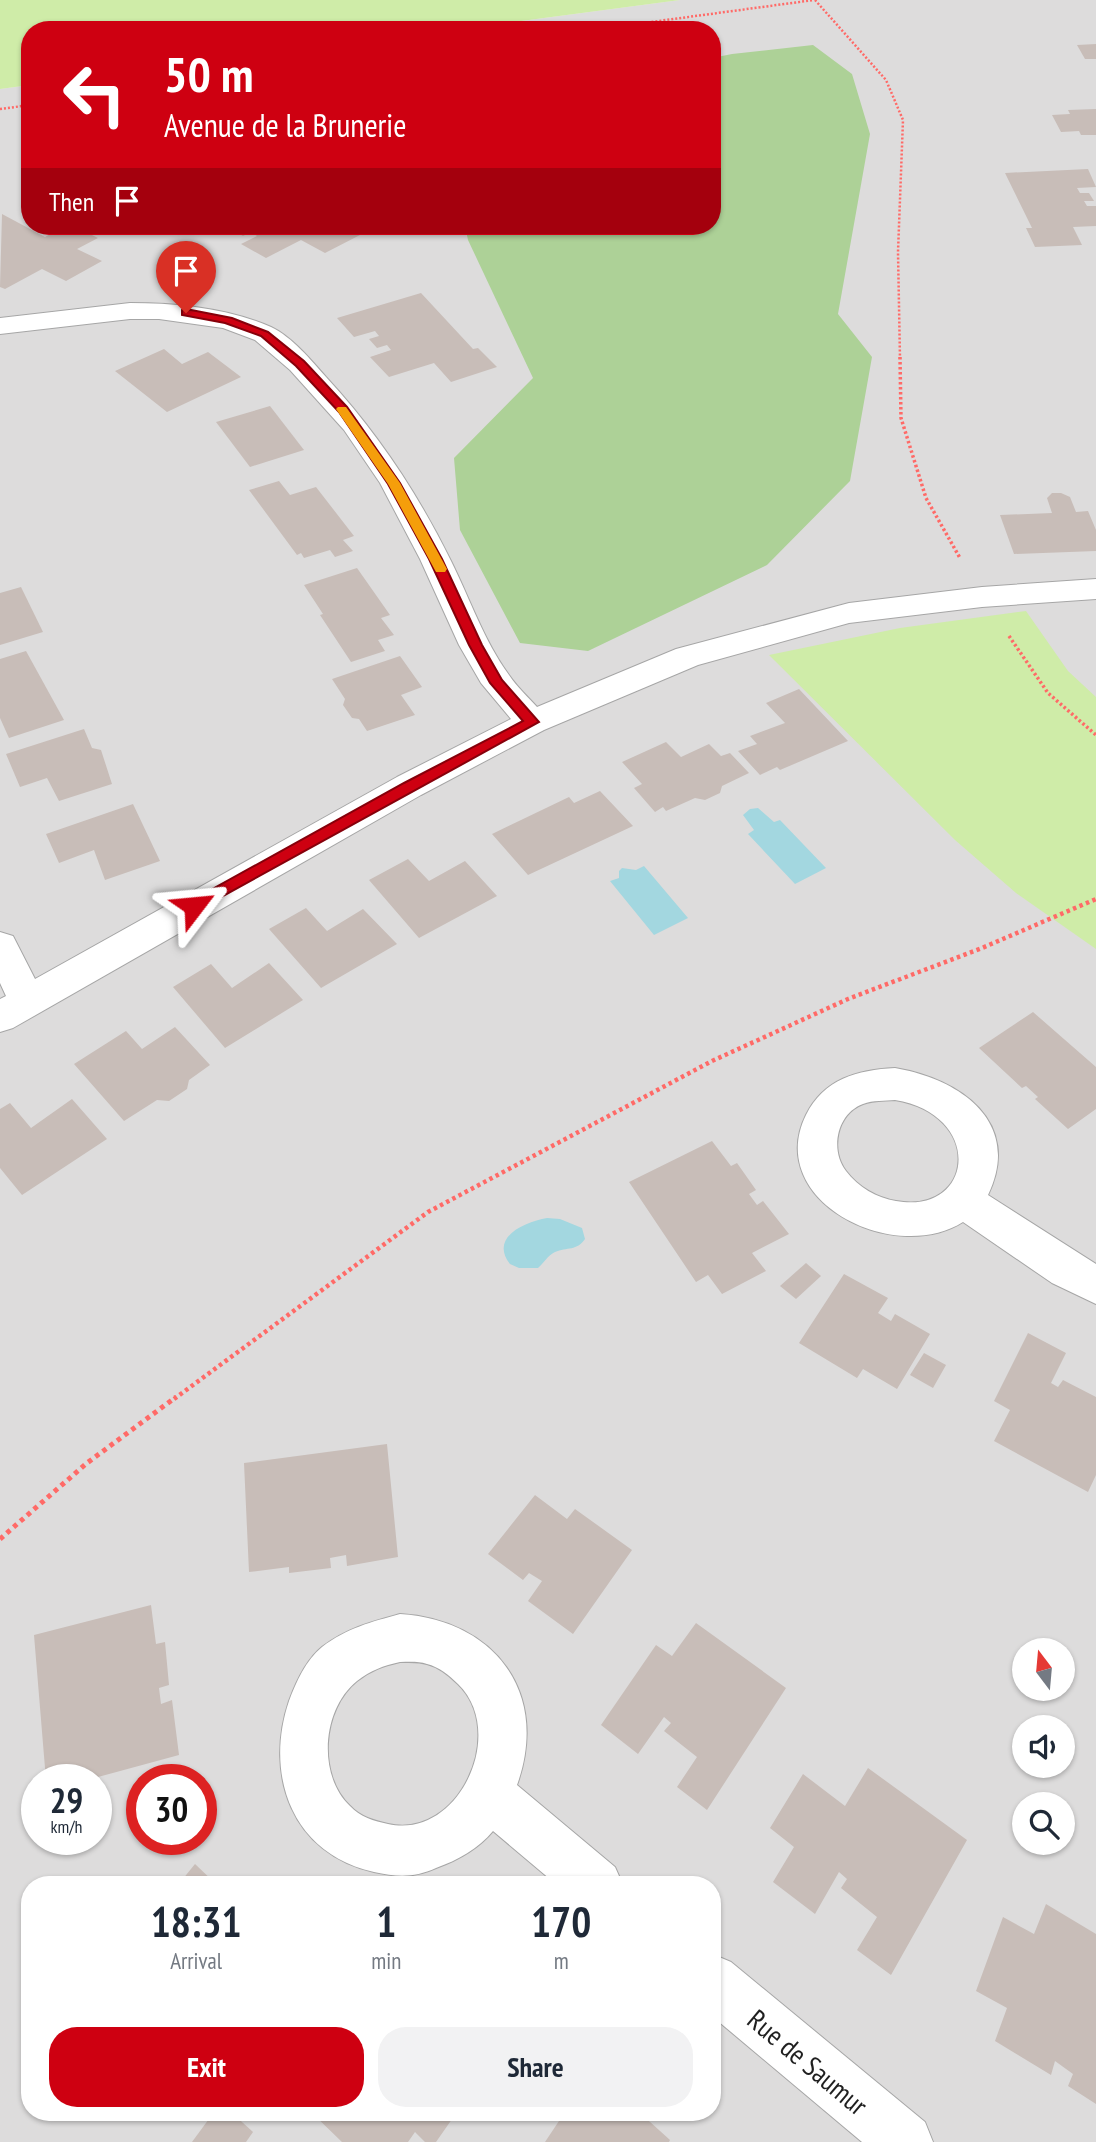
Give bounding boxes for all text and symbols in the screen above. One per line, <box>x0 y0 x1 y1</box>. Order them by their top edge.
text: 50 m <box>164 42 253 106</box>
icon: left <box>49 49 140 140</box>
text: Avenue de la Brunerie <box>164 104 407 146</box>
icon: arrive <box>108 182 146 220</box>
text: Then <box>49 185 94 218</box>
pin <box>156 241 216 313</box>
icon: arrive <box>167 252 205 290</box>
position arrow <box>157 869 231 943</box>
north arrow <box>1012 1638 1074 1701</box>
map controls <box>1012 1638 1075 1855</box>
button: sound <box>1012 1715 1075 1778</box>
speed limit sign: 30 <box>126 1764 217 1855</box>
text: 29 <box>50 1777 83 1823</box>
button: search <box>1012 1792 1075 1855</box>
text: km/h <box>51 1815 82 1838</box>
text: 18:31 <box>151 1894 242 1949</box>
text: 1 <box>376 1894 396 1949</box>
text: 170 <box>531 1894 591 1949</box>
text: Arrival <box>170 1946 222 1975</box>
text: min <box>371 1946 401 1975</box>
text: m <box>554 1946 569 1975</box>
street label: Rue de Saumur <box>740 2001 876 2123</box>
button: Exit <box>49 2027 364 2107</box>
button: Share <box>378 2027 693 2107</box>

